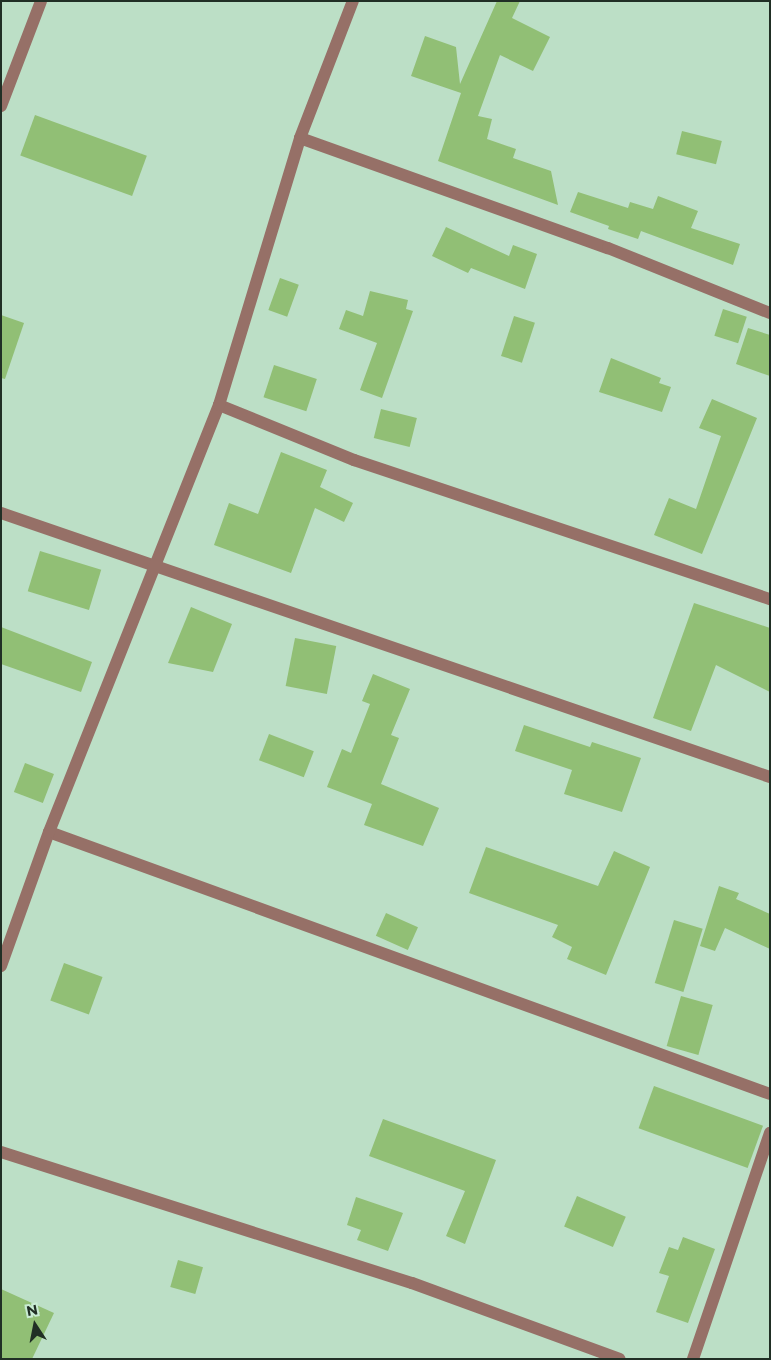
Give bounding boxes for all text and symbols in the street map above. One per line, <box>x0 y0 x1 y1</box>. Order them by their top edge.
north arrow <box>10 1300 60 1350</box>
text: N <box>25 1300 39 1320</box>

